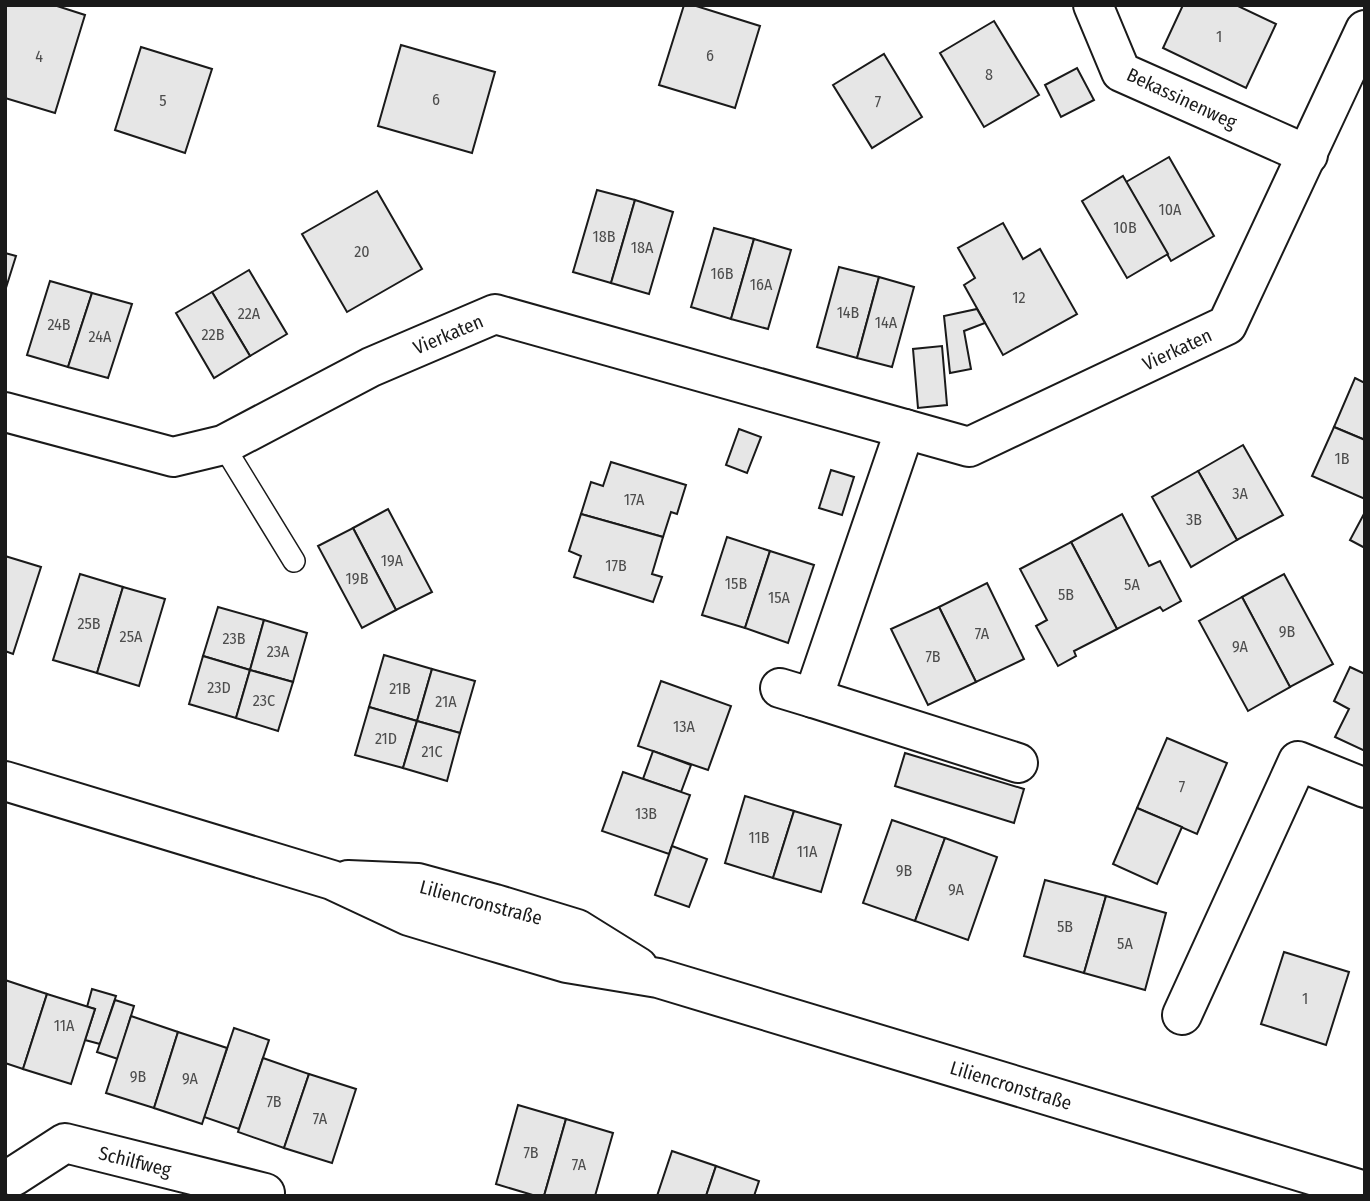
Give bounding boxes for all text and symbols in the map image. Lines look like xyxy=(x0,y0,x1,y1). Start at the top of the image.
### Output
house number: 1 xyxy=(1216,27,1222,46)
house number: 6 xyxy=(706,46,714,65)
house number: 4 xyxy=(35,47,43,66)
street label: Bekassinenweg xyxy=(1123,63,1240,134)
house number: 8 xyxy=(985,65,993,84)
house number: 6 xyxy=(432,90,440,109)
house number: 5 xyxy=(159,91,167,110)
house number: 7 xyxy=(875,92,882,111)
house number: 10A xyxy=(1159,200,1182,219)
house number: 10B xyxy=(1113,218,1137,237)
house number: 18B xyxy=(593,227,616,246)
house number: 18A xyxy=(631,238,654,257)
house number: 20 xyxy=(354,242,370,261)
house number: 16B xyxy=(711,264,734,283)
house number: 16A xyxy=(750,275,773,294)
house number: 12 xyxy=(1012,288,1026,307)
house number: 14B xyxy=(837,303,860,322)
house number: 22A xyxy=(238,304,261,323)
street label: Vierkaten xyxy=(410,309,487,359)
house number: 14A xyxy=(875,313,898,332)
house number: 24B xyxy=(47,315,71,334)
street label: Vierkaten xyxy=(1139,323,1215,375)
house number: 22B xyxy=(202,325,225,344)
house number: 24A xyxy=(89,327,112,346)
house number: 1B xyxy=(1335,449,1350,468)
house number: 3A xyxy=(1232,484,1248,503)
house number: 17A xyxy=(624,490,645,509)
house number: 3B xyxy=(1186,510,1202,529)
house number: 19A xyxy=(381,551,404,570)
house number: 17B xyxy=(605,556,627,575)
house number: 19B xyxy=(346,569,369,588)
house number: 15B xyxy=(725,574,747,593)
house number: 5A xyxy=(1124,575,1140,594)
house number: 5B xyxy=(1058,585,1074,604)
house number: 15A xyxy=(768,588,791,607)
house number: 25B xyxy=(77,614,101,633)
house number: 9B xyxy=(1279,622,1296,641)
house number: 7A xyxy=(975,624,990,643)
house number: 25A xyxy=(120,627,143,646)
house number: 23B xyxy=(223,629,246,648)
house number: 9A xyxy=(1232,637,1249,656)
house number: 23A xyxy=(267,642,290,661)
house number: 7B xyxy=(925,647,941,666)
house number: 23D xyxy=(207,678,231,697)
house number: 21B xyxy=(389,679,411,698)
house number: 23C xyxy=(253,691,275,710)
house number: 21A xyxy=(435,692,457,711)
house number: 13A xyxy=(673,717,696,736)
house number: 21D xyxy=(375,729,397,748)
house number: 21C xyxy=(421,742,443,761)
house number: 7 xyxy=(1179,777,1186,796)
house number: 13B xyxy=(635,804,657,823)
house number: 11B xyxy=(748,828,770,847)
house number: 11A xyxy=(797,842,818,861)
house number: 9B xyxy=(896,861,913,880)
street label: Liliencronstraße xyxy=(417,875,545,930)
house number: 9A xyxy=(948,880,965,899)
house number: 5B xyxy=(1057,917,1073,936)
house number: 5A xyxy=(1117,934,1133,953)
house number: 1 xyxy=(1302,989,1308,1008)
house number: 11A xyxy=(54,1016,75,1035)
street label: Liliencronstraße xyxy=(947,1056,1074,1115)
house number: 9B xyxy=(130,1067,147,1086)
house number: 9A xyxy=(182,1069,199,1088)
house number: 7B xyxy=(266,1092,282,1111)
house number: 7A xyxy=(313,1109,328,1128)
street label: Schilfweg xyxy=(96,1141,174,1182)
house number: 7B xyxy=(523,1143,539,1162)
house number: 7A xyxy=(572,1155,587,1174)

